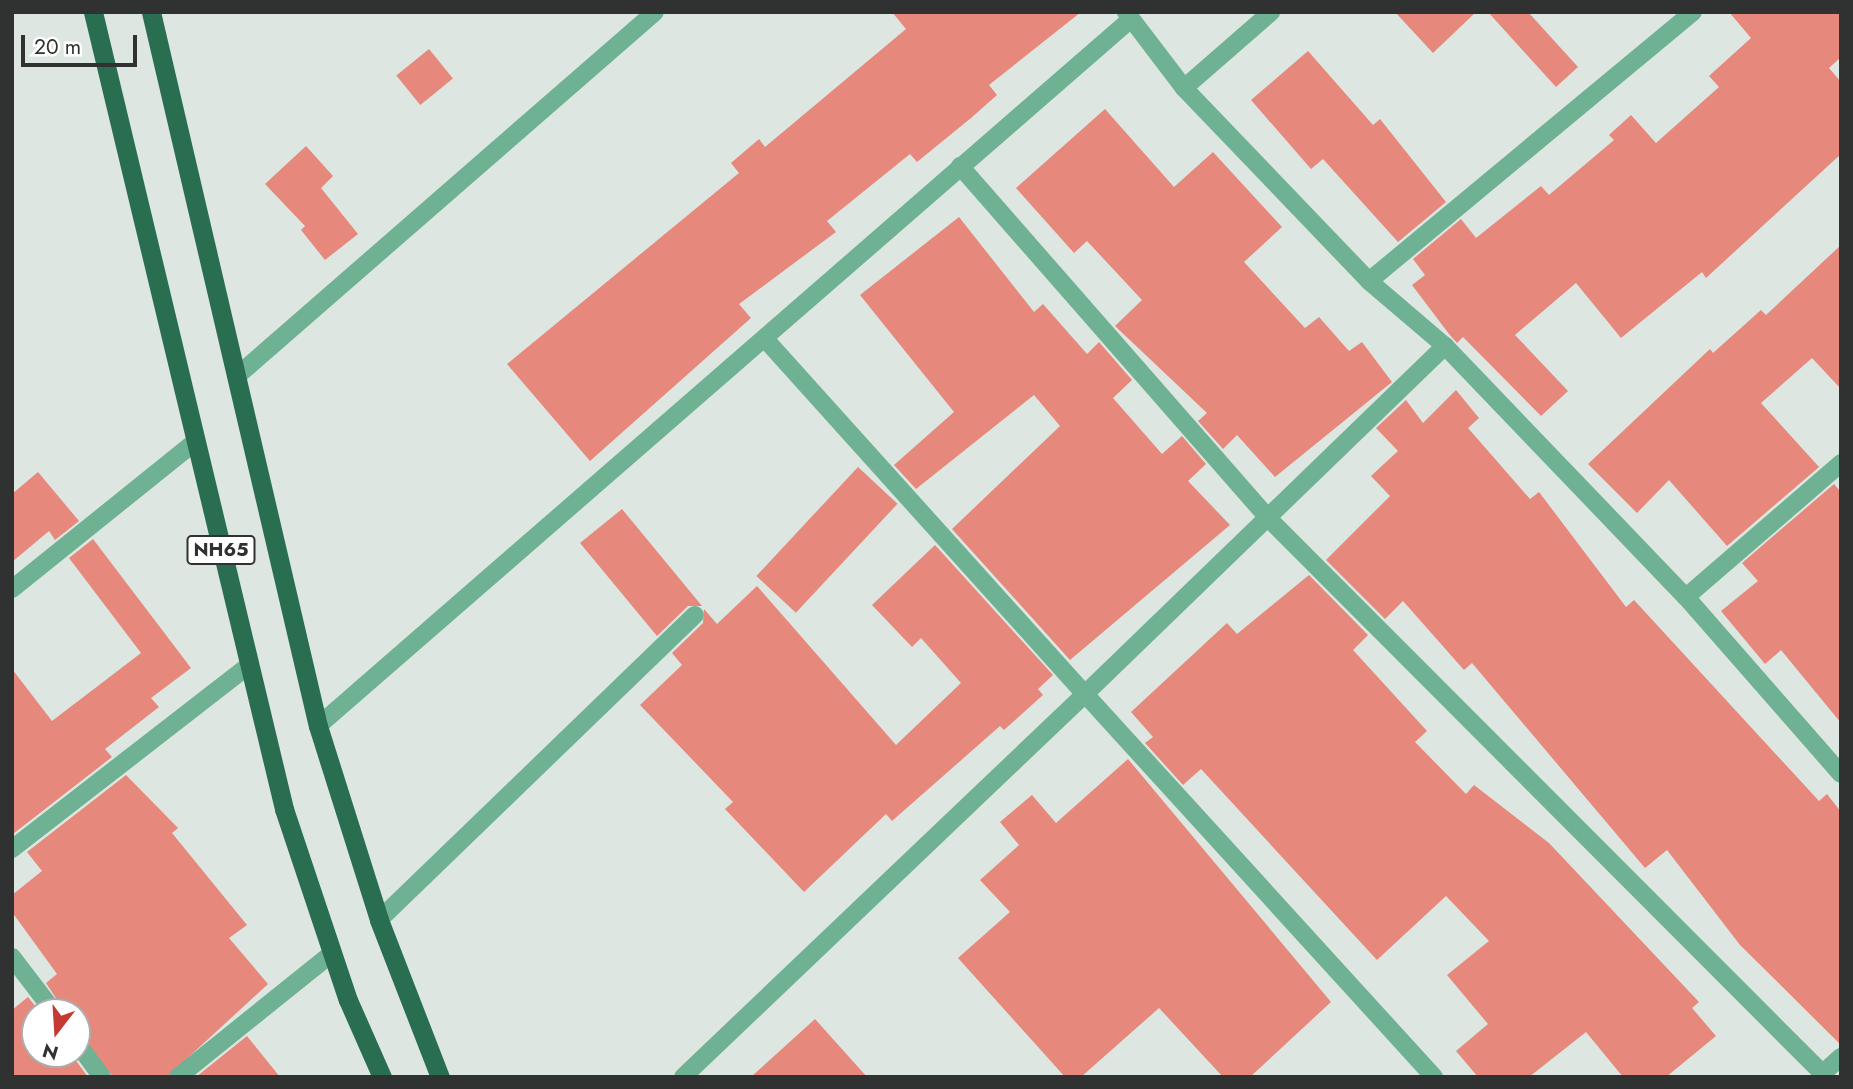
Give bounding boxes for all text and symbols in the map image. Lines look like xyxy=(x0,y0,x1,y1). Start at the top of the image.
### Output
scale bar xyxy=(24,21,140,65)
text: 20 m xyxy=(34,32,81,62)
road number: NH65 xyxy=(186,534,256,566)
north arrow xyxy=(21,998,91,1068)
text: N xyxy=(39,1037,61,1067)

